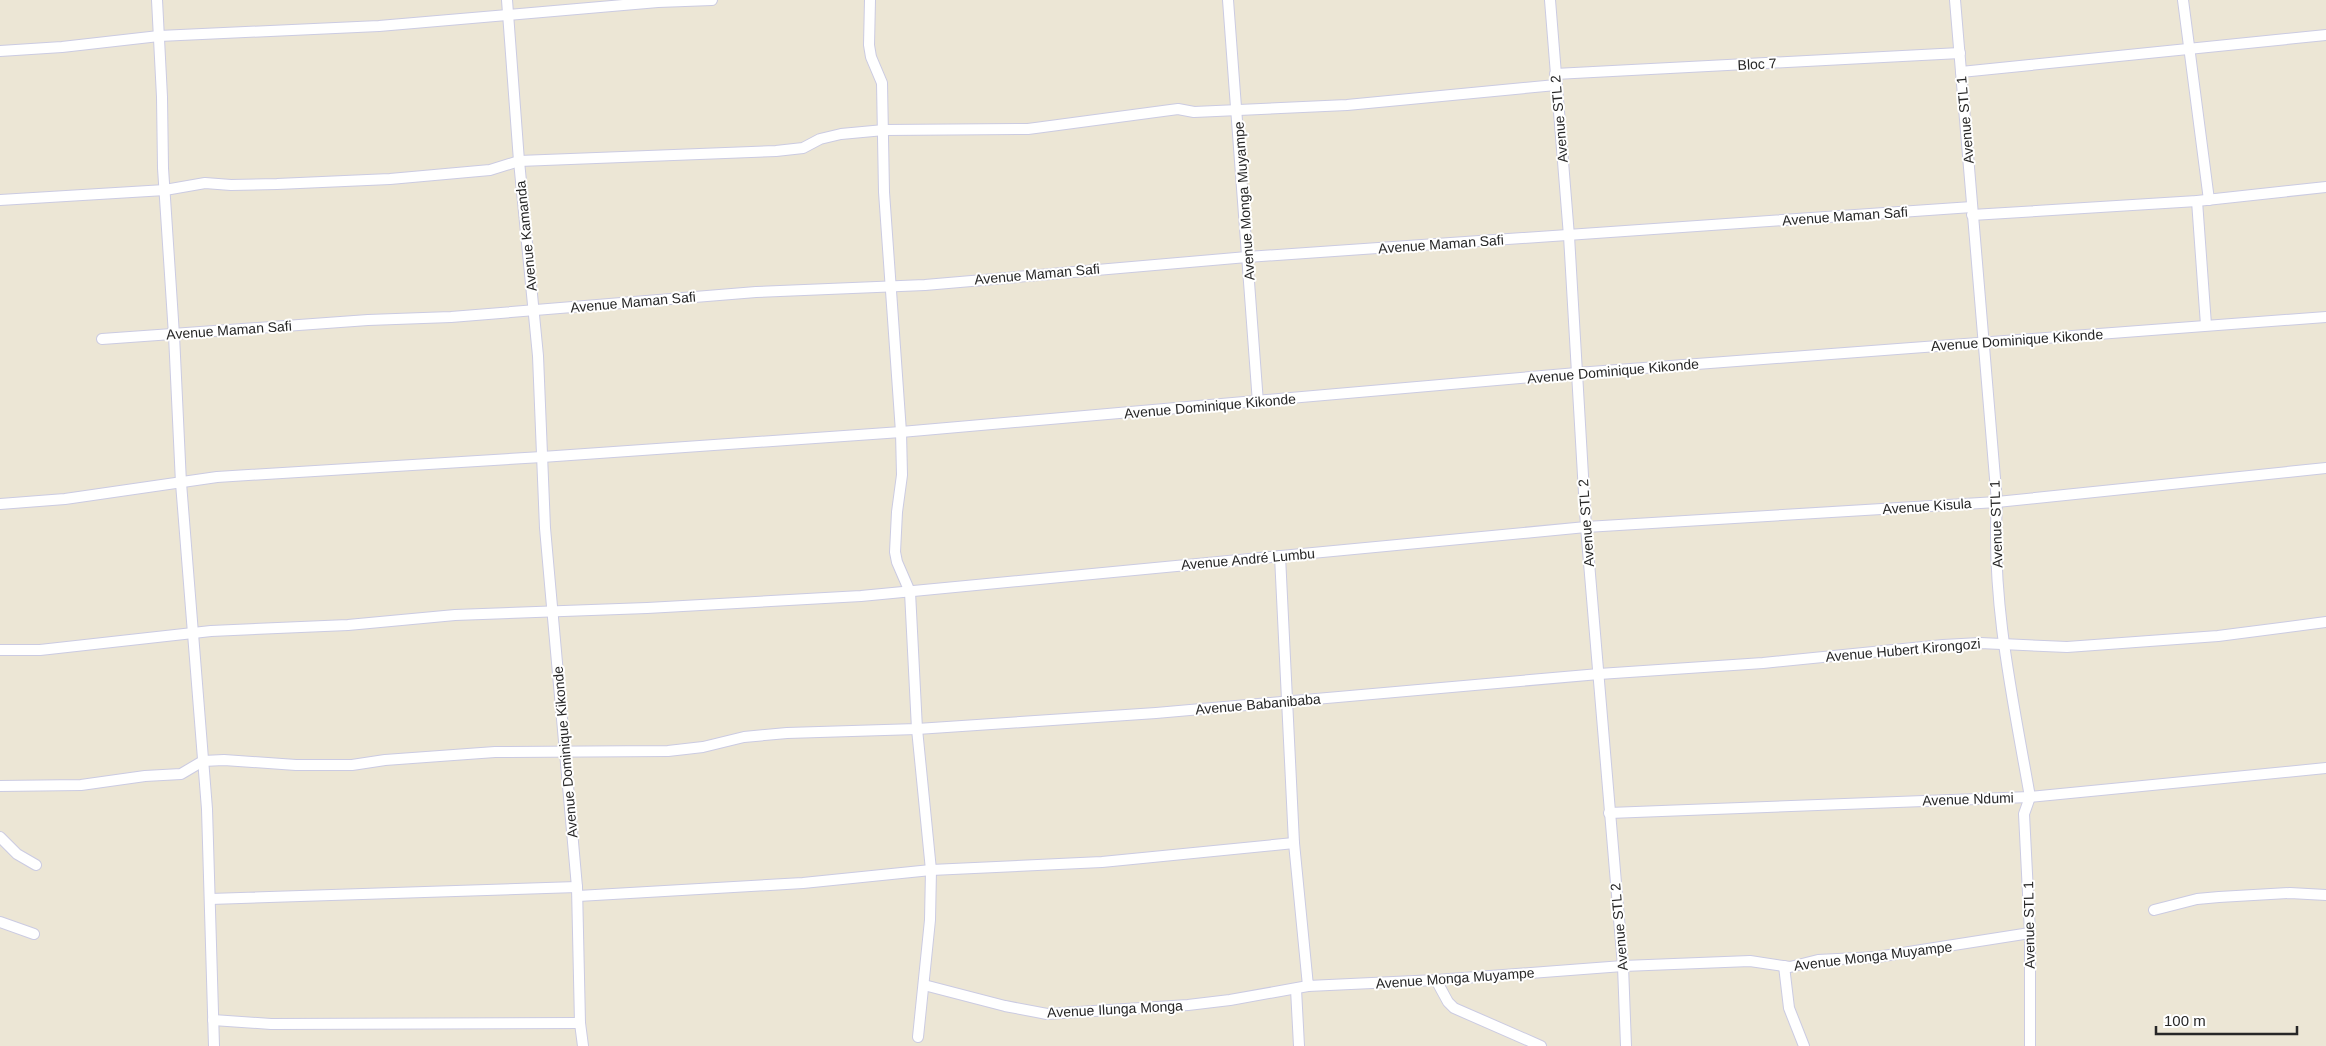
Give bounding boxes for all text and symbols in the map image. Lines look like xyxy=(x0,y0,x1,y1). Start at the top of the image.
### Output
street label: Bloc 7 xyxy=(1737,55,1777,73)
street label: Avenue STL 2 xyxy=(1547,74,1571,164)
street label: Avenue STL 1 xyxy=(1953,75,1977,165)
street label: Avenue Monga Muyampe xyxy=(1230,121,1258,281)
street label: Avenue Kamanda xyxy=(512,180,540,292)
street label: Avenue Maman Safi xyxy=(1782,204,1908,228)
street label: Avenue Maman Safi xyxy=(1378,232,1504,256)
street label: Avenue Maman Safi xyxy=(974,261,1100,287)
street label: Avenue Maman Safi xyxy=(570,289,696,315)
street label: Avenue Maman Safi xyxy=(166,318,292,342)
street label: Avenue Dominique Kikonde xyxy=(1930,326,2104,354)
street label: Avenue Dominique Kikonde xyxy=(1526,355,1700,386)
street label: Avenue Dominique Kikonde xyxy=(1123,390,1297,421)
street label: Avenue STL 2 xyxy=(1575,478,1597,567)
street label: Avenue STL 1 xyxy=(1986,480,2006,568)
street label: Avenue Kisula xyxy=(1882,495,1972,517)
street label: Avenue André Lumbu xyxy=(1180,545,1316,573)
street label: Avenue Hubert Kirongozi xyxy=(1825,635,1981,665)
street label: Avenue Dominique Kikonde xyxy=(549,665,580,839)
street label: Avenue Babanibaba xyxy=(1195,691,1322,717)
street label: Avenue Ndumi xyxy=(1922,789,2014,809)
street label: Avenue STL 1 xyxy=(2020,881,2038,969)
street label: Avenue STL 2 xyxy=(1607,882,1631,972)
street label: Avenue Monga Muyampe xyxy=(1793,938,1953,974)
street label: Avenue Monga Muyampe xyxy=(1375,964,1535,992)
street label: Avenue Ilunga Monga xyxy=(1047,997,1184,1021)
scale bar xyxy=(2156,1004,2297,1036)
text: 100 m xyxy=(2164,1012,2206,1029)

